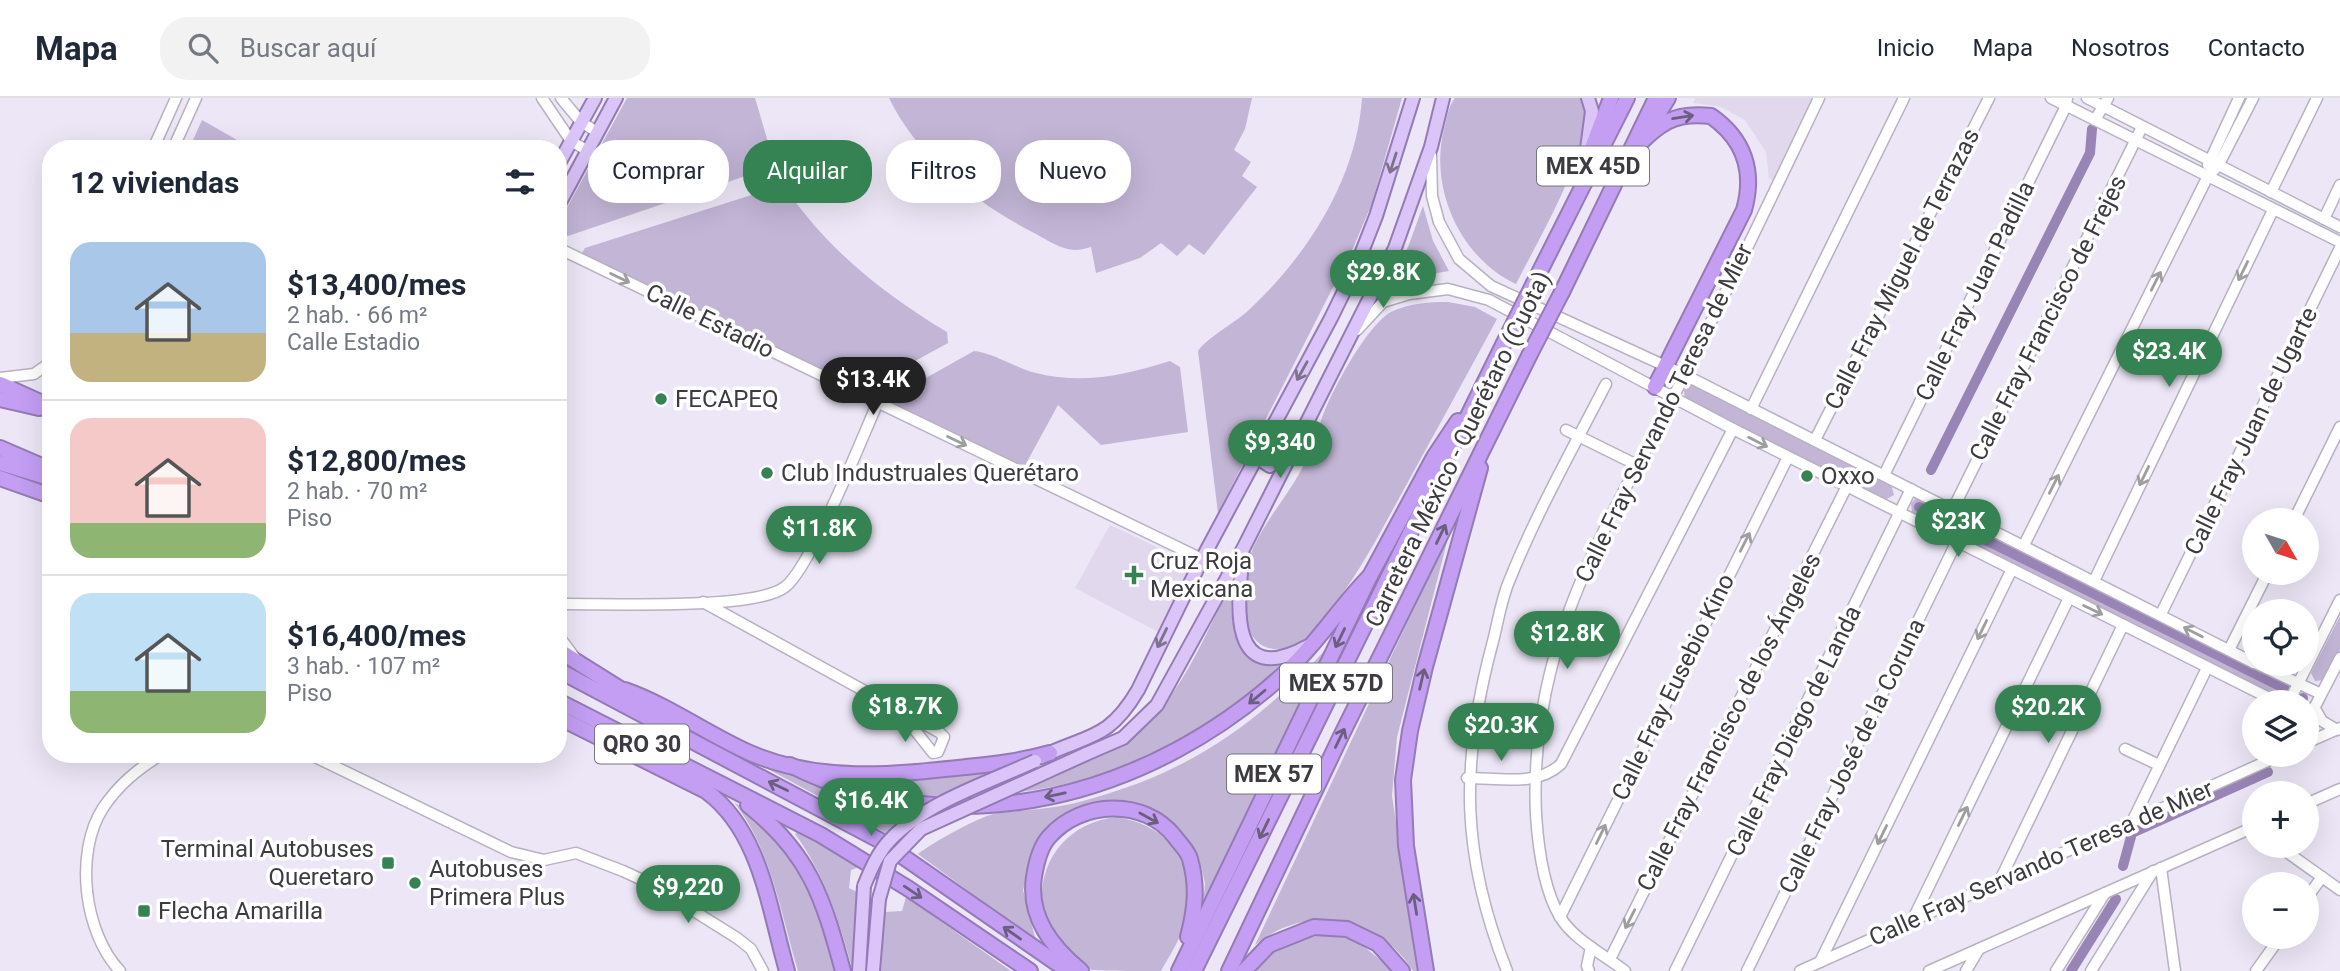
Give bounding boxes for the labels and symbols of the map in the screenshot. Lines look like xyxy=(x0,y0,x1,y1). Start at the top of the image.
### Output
one-way arrow xyxy=(1671,110,1694,123)
street label: Calle Fray Miguel de Terrazas xyxy=(1819,124,1985,414)
road number: MEX 45D xyxy=(1537,146,1649,186)
one-way arrow xyxy=(1385,152,1398,174)
street label: Calle Fray Francisco de Frejes xyxy=(1964,171,2132,465)
street label: Calle Fray Juan Padilla xyxy=(1910,177,2040,405)
street label: Calle Fray Servando Teresa de Mier xyxy=(1570,239,1758,587)
pin: $29.8K xyxy=(1326,250,1440,310)
one-way arrow xyxy=(2236,260,2250,281)
street label: Carretera México - Querétaro (Cuota) xyxy=(1359,266,1557,632)
one-way arrow xyxy=(609,271,630,285)
one-way arrow xyxy=(2149,271,2163,292)
street label: Calle Estadio xyxy=(641,278,779,364)
street label: Calle Fray Juan de Ugarte xyxy=(2179,303,2323,559)
pin: $23.4K xyxy=(2112,330,2226,389)
pin: $13.4K xyxy=(816,358,930,417)
one-way arrow xyxy=(1295,361,1309,381)
place label: FECAPEQ xyxy=(675,385,778,413)
marker: FECAPEQ xyxy=(653,391,669,407)
pin: $9,340 xyxy=(1223,420,1337,480)
one-way arrow xyxy=(946,434,967,448)
one-way arrow xyxy=(1747,435,1768,449)
place label: Club Industruales Querétaro xyxy=(781,459,1079,487)
place label: Oxxo xyxy=(1821,462,1875,490)
marker: Club Industruales Querétaro xyxy=(759,465,775,481)
one-way arrow xyxy=(2137,465,2151,486)
marker: Oxxo xyxy=(1799,468,1815,484)
one-way arrow xyxy=(2048,474,2062,495)
pin: $23K xyxy=(1917,500,1999,559)
pin: $11.8K xyxy=(762,506,876,566)
north arrow xyxy=(2242,508,2319,584)
one-way arrow xyxy=(1435,524,1448,545)
one-way arrow xyxy=(1739,532,1753,553)
place label: Cruz Roja Mexicana xyxy=(1150,547,1253,603)
street label: Calle Fray Francisco de los Ángeles xyxy=(1631,548,1827,896)
marker: Cruz Roja Mexicana xyxy=(1124,565,1144,585)
street label: Calle Fray Eusebio Kino xyxy=(1606,569,1740,805)
street label: Calle Fray Diego de Landa xyxy=(1721,601,1867,861)
one-way arrow xyxy=(2082,604,2103,617)
pin: $12.8K xyxy=(1510,612,1624,671)
street label: Calle Fray José de la Coruna xyxy=(1773,614,1931,898)
one-way arrow xyxy=(1975,619,1988,640)
one-way arrow xyxy=(2183,625,2204,638)
one-way arrow xyxy=(1155,627,1169,648)
one-way arrow xyxy=(1333,627,1346,648)
road number: MEX 57D xyxy=(1280,664,1392,702)
one-way arrow xyxy=(1416,668,1429,691)
pin: $18.7K xyxy=(848,684,962,744)
pin: $20.2K xyxy=(1991,686,2105,745)
one-way arrow xyxy=(1249,689,1267,705)
pin: $20.3K xyxy=(1444,704,1558,763)
road number: QRO 30 xyxy=(595,724,689,764)
one-way arrow xyxy=(1333,728,1347,749)
road number: MEX 57 xyxy=(1227,754,1321,794)
street label: Calle Fray Servando Teresa de Mier xyxy=(1865,774,2217,952)
pin: $16.4K xyxy=(814,778,928,838)
one-way arrow xyxy=(768,779,789,793)
one-way arrow xyxy=(1044,789,1067,803)
one-way arrow xyxy=(1956,806,1970,827)
one-way arrow xyxy=(1138,811,1158,825)
one-way arrow xyxy=(1256,818,1270,839)
one-way arrow xyxy=(1594,824,1608,845)
one-way arrow xyxy=(1875,824,1889,845)
place label: Terminal Autobuses Queretaro xyxy=(161,835,374,891)
marker: Terminal Autobuses Queretaro xyxy=(380,855,396,871)
place label: Autobuses Primera Plus xyxy=(429,855,565,911)
pin: $9,220 xyxy=(631,866,745,925)
marker: Autobuses Primera Plus xyxy=(407,875,423,891)
one-way arrow xyxy=(903,885,922,899)
one-way arrow xyxy=(1408,893,1421,915)
place label: Flecha Amarilla xyxy=(158,897,323,925)
marker: Flecha Amarilla xyxy=(136,903,152,919)
one-way arrow xyxy=(1623,908,1637,929)
one-way arrow xyxy=(1003,926,1022,940)

